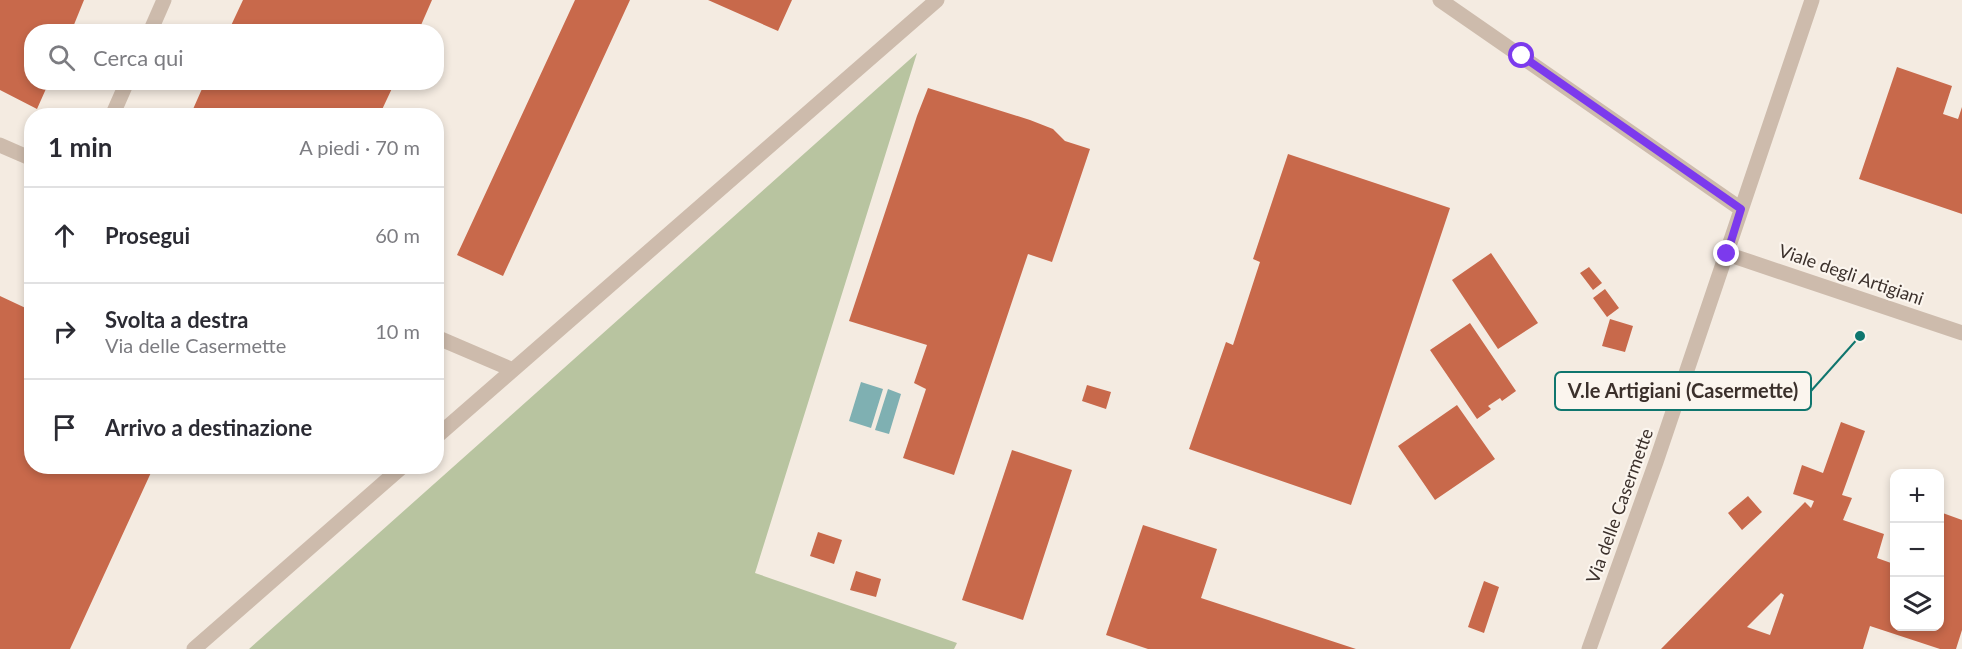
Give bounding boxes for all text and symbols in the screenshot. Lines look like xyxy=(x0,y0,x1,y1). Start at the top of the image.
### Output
search box xyxy=(24,24,444,90)
icon: search xyxy=(45,41,78,74)
route start xyxy=(1508,42,1534,68)
text: Cerca qui xyxy=(93,44,184,71)
text: 1 min xyxy=(48,131,112,163)
text: A piedi · 70 m xyxy=(299,135,420,159)
icon: ahead xyxy=(48,219,81,252)
text: Prosegui xyxy=(105,222,190,249)
text: 60 m xyxy=(375,223,420,247)
street label: Viale degli Artigiani xyxy=(1776,239,1927,309)
route end xyxy=(1713,240,1739,266)
text: Svolta a destra xyxy=(105,306,248,333)
icon: right xyxy=(48,315,81,348)
text: 10 m xyxy=(375,319,420,343)
text: Via delle Casermette xyxy=(105,333,286,357)
callout: V.le Artigiani (Casermette) xyxy=(1555,372,1811,410)
text: V.le Artigiani (Casermette) xyxy=(1567,378,1798,402)
icon: arrive xyxy=(48,411,81,444)
text: Arrivo a destinazione xyxy=(105,414,312,441)
street label: Via delle Casermette xyxy=(1581,425,1657,586)
map controls xyxy=(1890,469,1944,631)
button: + xyxy=(1890,469,1944,523)
button: − xyxy=(1890,523,1944,577)
button: layers xyxy=(1890,577,1944,631)

